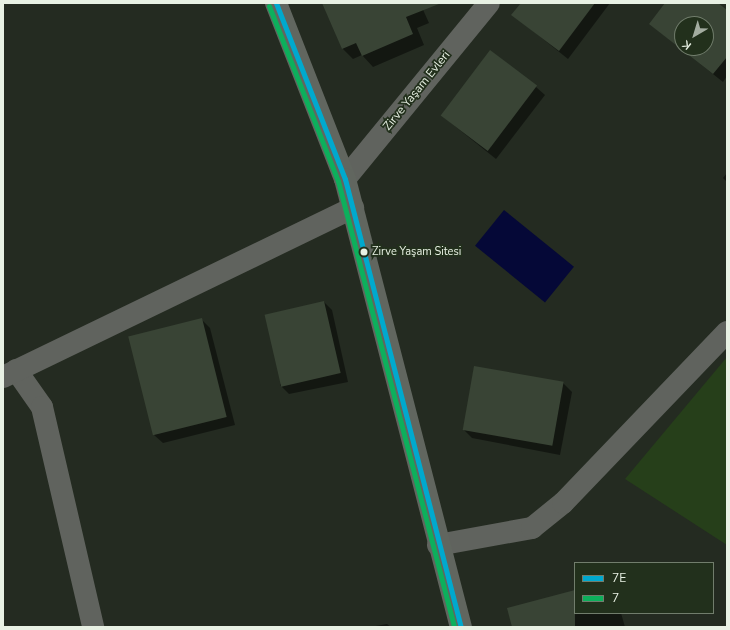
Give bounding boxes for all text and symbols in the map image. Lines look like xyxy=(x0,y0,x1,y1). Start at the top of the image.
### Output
north arrow xyxy=(674,16,714,56)
text: K xyxy=(679,37,694,53)
street label: Zirve Yaşam Evleri xyxy=(381,48,453,134)
place label: Zirve Yaşam Sitesi xyxy=(372,245,461,259)
marker: Zirve Yaşam Sitesi xyxy=(359,247,369,257)
legend xyxy=(574,562,714,614)
text: 7E xyxy=(612,570,626,586)
text: 7 xyxy=(612,590,619,606)

